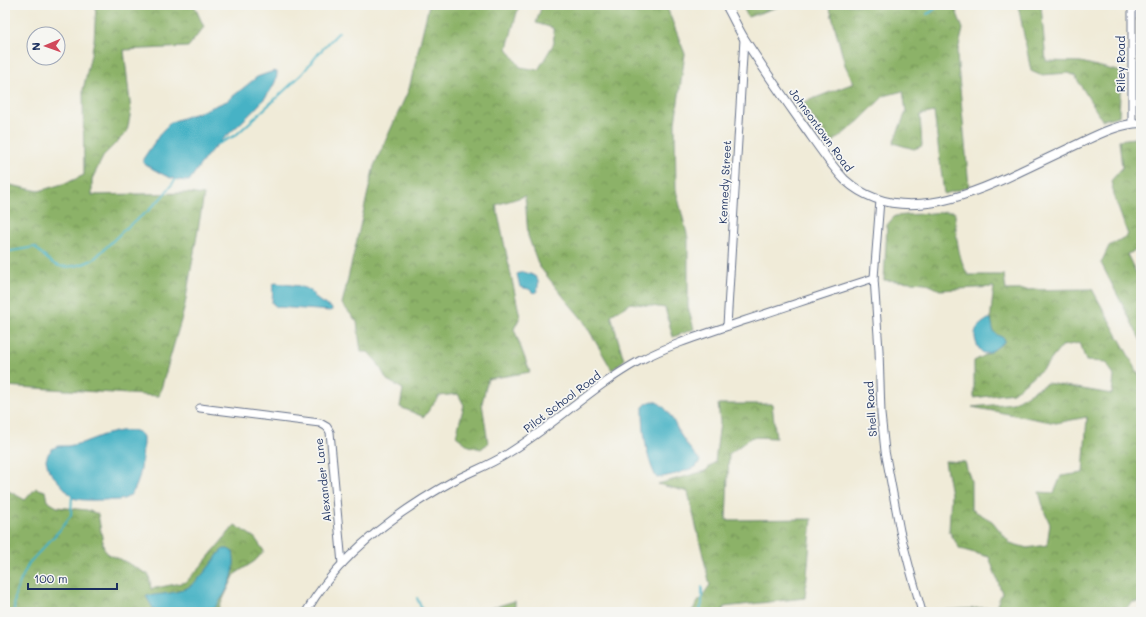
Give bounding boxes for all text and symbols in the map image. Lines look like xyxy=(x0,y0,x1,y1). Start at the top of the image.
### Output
north arrow xyxy=(26,26,66,66)
street label: Riley Road xyxy=(1113,36,1128,92)
text: N xyxy=(28,42,43,51)
street label: Johnsontown Road xyxy=(786,85,857,174)
street label: Kennedy Street xyxy=(715,140,734,224)
street label: Pilot School Road xyxy=(520,368,603,436)
street label: Shell Road xyxy=(861,381,880,437)
street label: Alexander Lane xyxy=(311,437,334,523)
scale bar xyxy=(28,565,117,591)
text: 100 m xyxy=(34,570,68,586)

